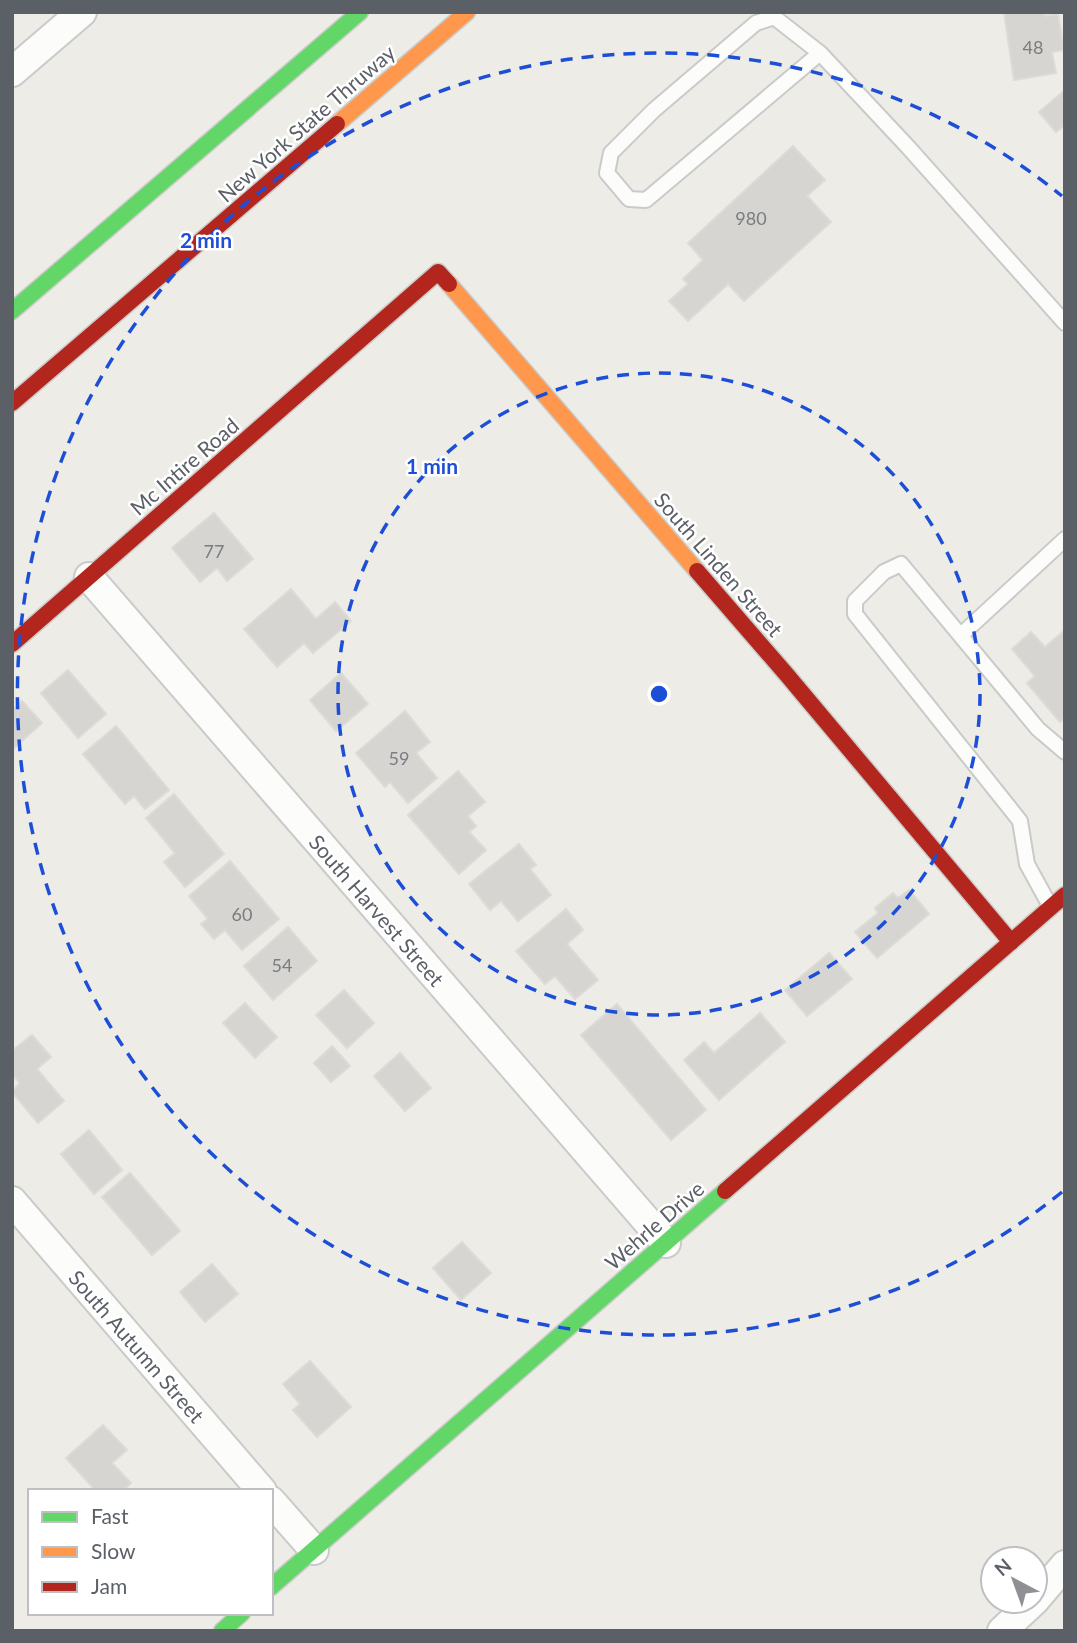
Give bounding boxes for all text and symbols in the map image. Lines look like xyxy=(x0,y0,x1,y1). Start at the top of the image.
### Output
house number: 48 xyxy=(1023,36,1043,58)
street label: New York State Thruway xyxy=(212,39,400,207)
house number: 980 xyxy=(735,207,767,229)
text: 2 min xyxy=(180,227,232,252)
street label: Mc Intire Road xyxy=(125,412,243,520)
text: 1 min xyxy=(406,453,458,478)
street label: South Linden Street xyxy=(650,487,789,641)
house number: 77 xyxy=(204,540,224,562)
centre of rings xyxy=(647,682,671,706)
house number: 59 xyxy=(389,747,409,769)
street label: South Harvest Street xyxy=(304,829,450,991)
house number: 60 xyxy=(232,903,252,925)
house number: 54 xyxy=(272,954,292,976)
street label: Wehrle Drive xyxy=(600,1175,708,1275)
street label: South Autumn Street xyxy=(64,1265,210,1428)
legend xyxy=(28,1489,273,1615)
text: Fast xyxy=(91,1503,129,1528)
text: Slow xyxy=(91,1538,136,1563)
north arrow xyxy=(979,1545,1049,1615)
text: N xyxy=(989,1553,1016,1580)
text: Jam xyxy=(91,1573,127,1598)

